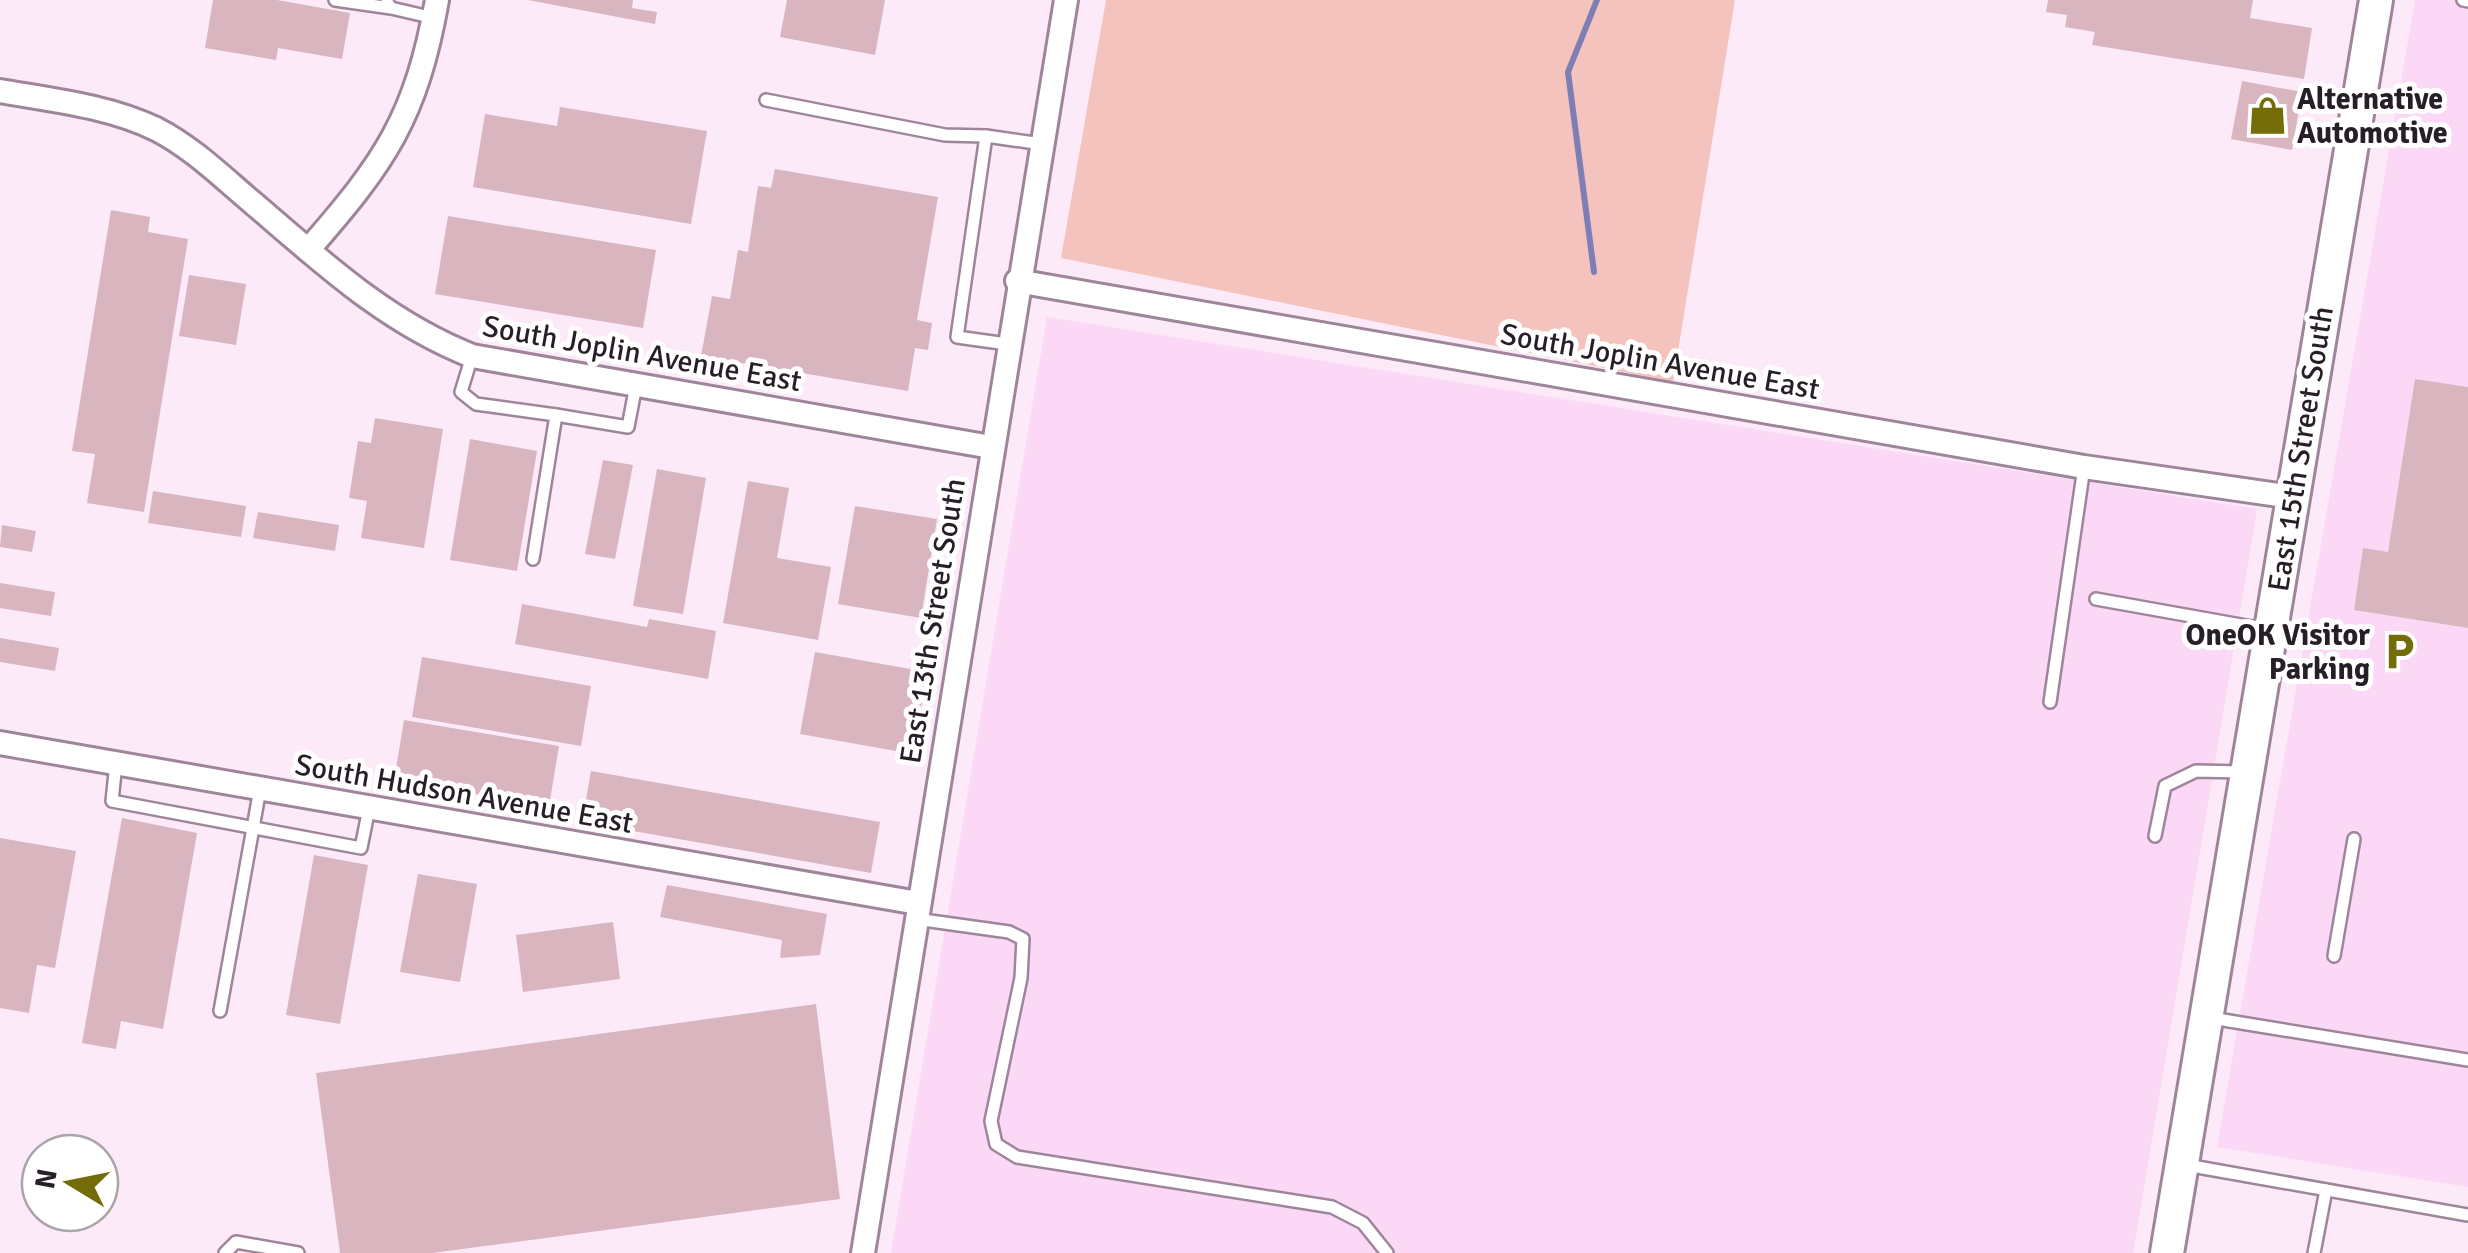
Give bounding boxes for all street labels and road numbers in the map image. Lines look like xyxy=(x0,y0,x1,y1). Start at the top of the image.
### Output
street label: East 15th Street South xyxy=(2260,304,2342,594)
street label: South Joplin Avenue East xyxy=(480,308,804,400)
street label: South Joplin Avenue East xyxy=(1498,316,1822,408)
street label: East 13th Street South xyxy=(892,476,974,766)
street label: South Hudson Avenue East xyxy=(292,746,636,842)

